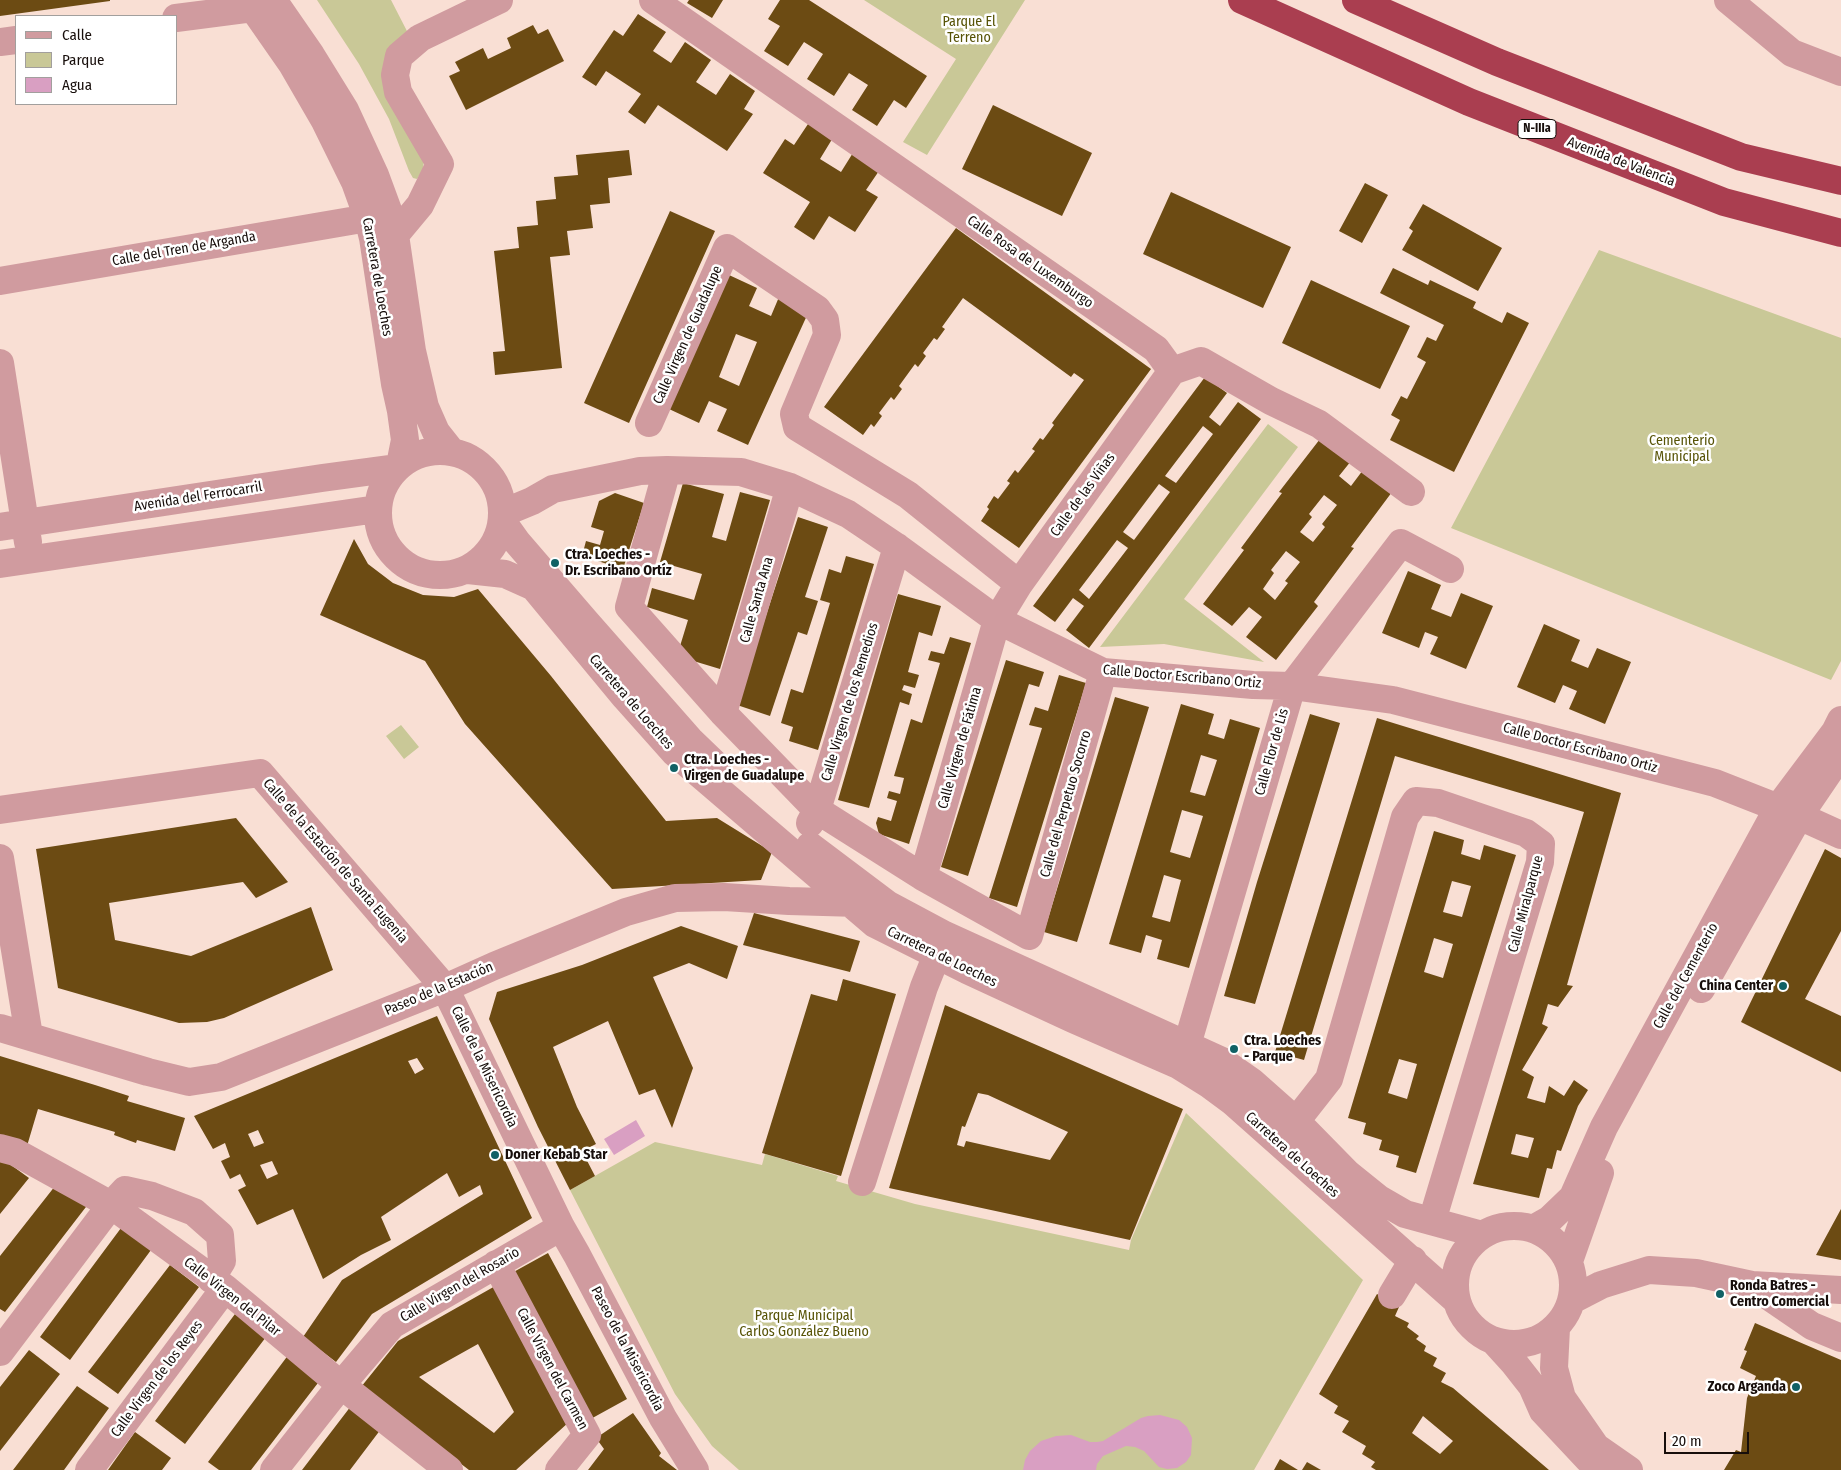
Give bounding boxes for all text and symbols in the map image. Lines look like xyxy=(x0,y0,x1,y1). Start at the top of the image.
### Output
park label: Parque El Terreno xyxy=(942,14,996,46)
legend xyxy=(15,15,178,105)
text: Calle xyxy=(62,26,92,44)
text: Parque xyxy=(62,51,105,69)
text: Agua xyxy=(62,76,92,94)
road number: N-IIIa xyxy=(1518,120,1556,138)
street label: Avenida de Valencia xyxy=(1565,134,1677,190)
street label: Calle Rosa de Luxemburgo xyxy=(964,212,1096,312)
street label: Carretera de Loeches xyxy=(358,216,396,338)
street label: Calle del Tren de Arganda xyxy=(111,228,257,270)
street label: Calle Virgen de Guadalupe xyxy=(650,263,726,407)
park label: Cementerio Municipal xyxy=(1649,433,1715,466)
street label: Calle de las Viñas xyxy=(1047,450,1119,540)
street label: Avenida del Ferrocarril xyxy=(133,479,263,515)
place label: Ctra. Loeches - Dr. Escribano Ortíz xyxy=(565,547,672,580)
street label: Calle Santa Ana xyxy=(737,555,777,645)
marker: Ctra. Loeches - Dr. Escribano Ortíz xyxy=(549,557,561,569)
street label: Calle Virgen de los Remedios xyxy=(818,621,882,783)
street label: Carretera de Loeches xyxy=(585,651,677,753)
street label: Calle Doctor Escribano Ortiz xyxy=(1102,662,1262,692)
street label: Calle Virgen de Fátima xyxy=(935,685,985,811)
street label: Calle Flor de Lis xyxy=(1252,707,1292,797)
street label: Calle Doctor Escribano Ortiz xyxy=(1501,719,1659,777)
street label: Calle del Perpetuo Socorro xyxy=(1037,728,1095,880)
place label: Ctra. Loeches - Virgen de Guadalupe xyxy=(684,752,804,784)
marker: Ctra. Loeches - Virgen de Guadalupe xyxy=(668,762,680,774)
street label: Calle de la Estación de Santa Eugenia xyxy=(259,775,411,947)
street label: Calle Miralparque xyxy=(1505,854,1547,954)
street label: Calle del Cementerio xyxy=(1650,920,1722,1032)
street label: Carretera de Loeches xyxy=(884,923,1000,991)
street label: Paseo de la Estación xyxy=(382,959,496,1019)
place label: China Center xyxy=(1699,978,1773,994)
marker: China Center xyxy=(1777,980,1789,992)
street label: Calle de la Misericordia xyxy=(447,1004,521,1130)
place label: Ctra. Loeches - Parque xyxy=(1244,1033,1321,1066)
marker: Ctra. Loeches - Parque xyxy=(1228,1043,1240,1055)
street label: Carretera de Loeches xyxy=(1242,1109,1342,1201)
place label: Doner Kebab Star xyxy=(505,1147,607,1163)
marker: Doner Kebab Star xyxy=(489,1149,501,1161)
street label: Calle Virgen del Rosario xyxy=(397,1244,523,1326)
street label: Calle Virgen del Pilar xyxy=(180,1254,284,1340)
place label: Ronda Batres - Centro Comercial xyxy=(1730,1278,1829,1310)
street label: Paseo de la Misericordia xyxy=(587,1284,667,1414)
marker: Ronda Batres - Centro Comercial xyxy=(1714,1288,1726,1300)
street label: Calle Virgen del Carmen xyxy=(513,1305,591,1433)
park label: Parque Municipal Carlos González Bueno xyxy=(739,1308,869,1340)
street label: Calle Virgen de los Reyes xyxy=(108,1317,206,1441)
place label: Zoco Arganda xyxy=(1708,1379,1786,1395)
marker: Zoco Arganda xyxy=(1790,1381,1802,1393)
scale bar xyxy=(1666,1422,1751,1454)
text: 20 m xyxy=(1672,1432,1702,1450)

